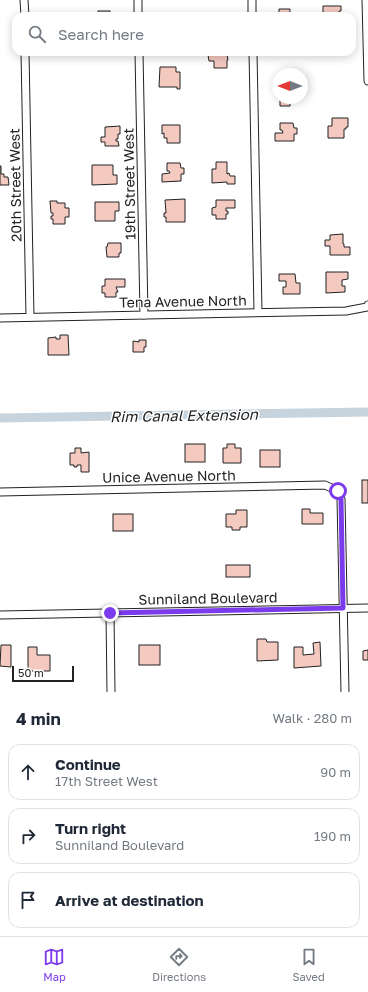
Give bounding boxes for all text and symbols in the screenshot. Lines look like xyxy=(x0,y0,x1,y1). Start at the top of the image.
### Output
search box xyxy=(12,12,356,56)
icon: search xyxy=(26,23,48,45)
text: Search here xyxy=(58,25,144,43)
north arrow xyxy=(272,68,308,104)
street label: 20th Street West xyxy=(6,128,24,242)
street label: 19th Street West xyxy=(120,128,138,240)
street label: Tena Avenue North xyxy=(119,291,247,311)
water label: Rim Canal Extension xyxy=(110,405,259,425)
street label: Unice Avenue North xyxy=(102,466,236,486)
route start xyxy=(329,482,347,500)
street label: Sunniland Boulevard xyxy=(138,588,278,608)
route end xyxy=(101,604,119,622)
scale bar xyxy=(12,664,74,683)
text: 50 m xyxy=(18,666,44,679)
text: 4 min xyxy=(16,708,61,729)
text: Walk · 280 m xyxy=(273,710,352,726)
text: Continue xyxy=(55,755,121,773)
icon: ahead xyxy=(17,761,39,783)
text: 90 m xyxy=(320,764,351,780)
text: 17th Street West xyxy=(55,773,158,789)
text: Turn right xyxy=(55,819,126,837)
icon: right xyxy=(17,825,39,847)
text: 190 m xyxy=(314,828,351,844)
text: Sunniland Boulevard xyxy=(55,837,184,853)
icon: arrive xyxy=(17,889,39,911)
text: Arrive at destination xyxy=(55,891,204,909)
tab: Map xyxy=(43,946,66,983)
tab: Directions xyxy=(152,946,206,983)
tab: Saved xyxy=(293,946,325,983)

